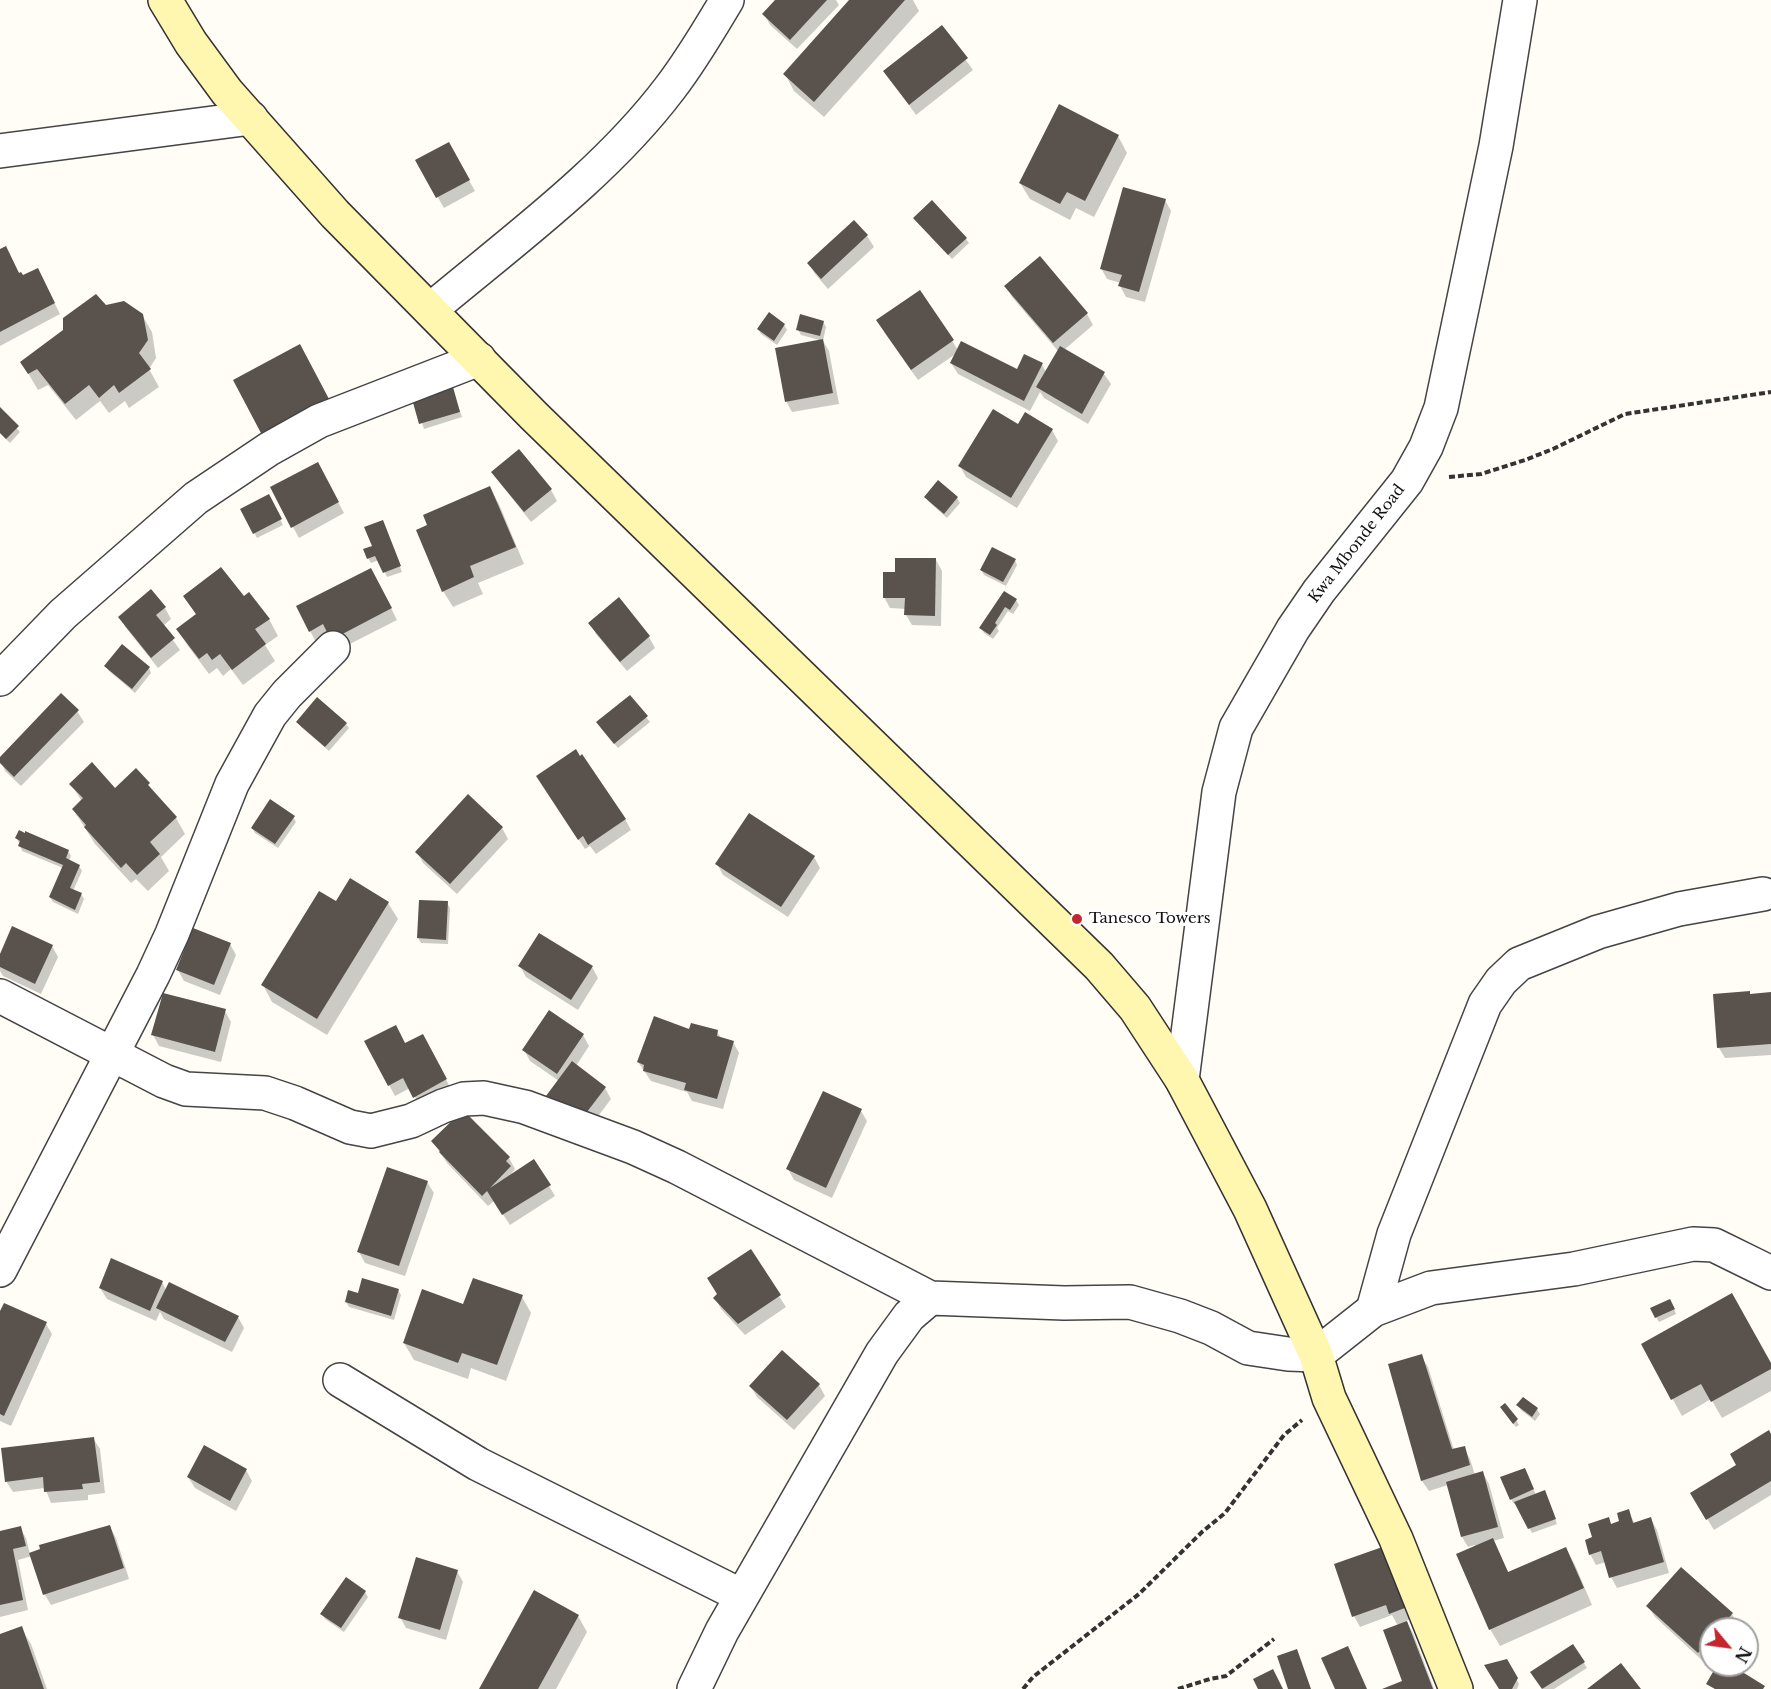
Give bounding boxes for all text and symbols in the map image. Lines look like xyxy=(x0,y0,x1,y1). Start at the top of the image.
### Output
street label: Kwa Mbonde Road xyxy=(1305,481,1409,607)
place label: Tanesco Towers xyxy=(1089,910,1211,928)
marker: Tanesco Towers xyxy=(1070,912,1084,926)
north arrow xyxy=(1699,1617,1759,1677)
text: N xyxy=(1731,1643,1755,1666)

